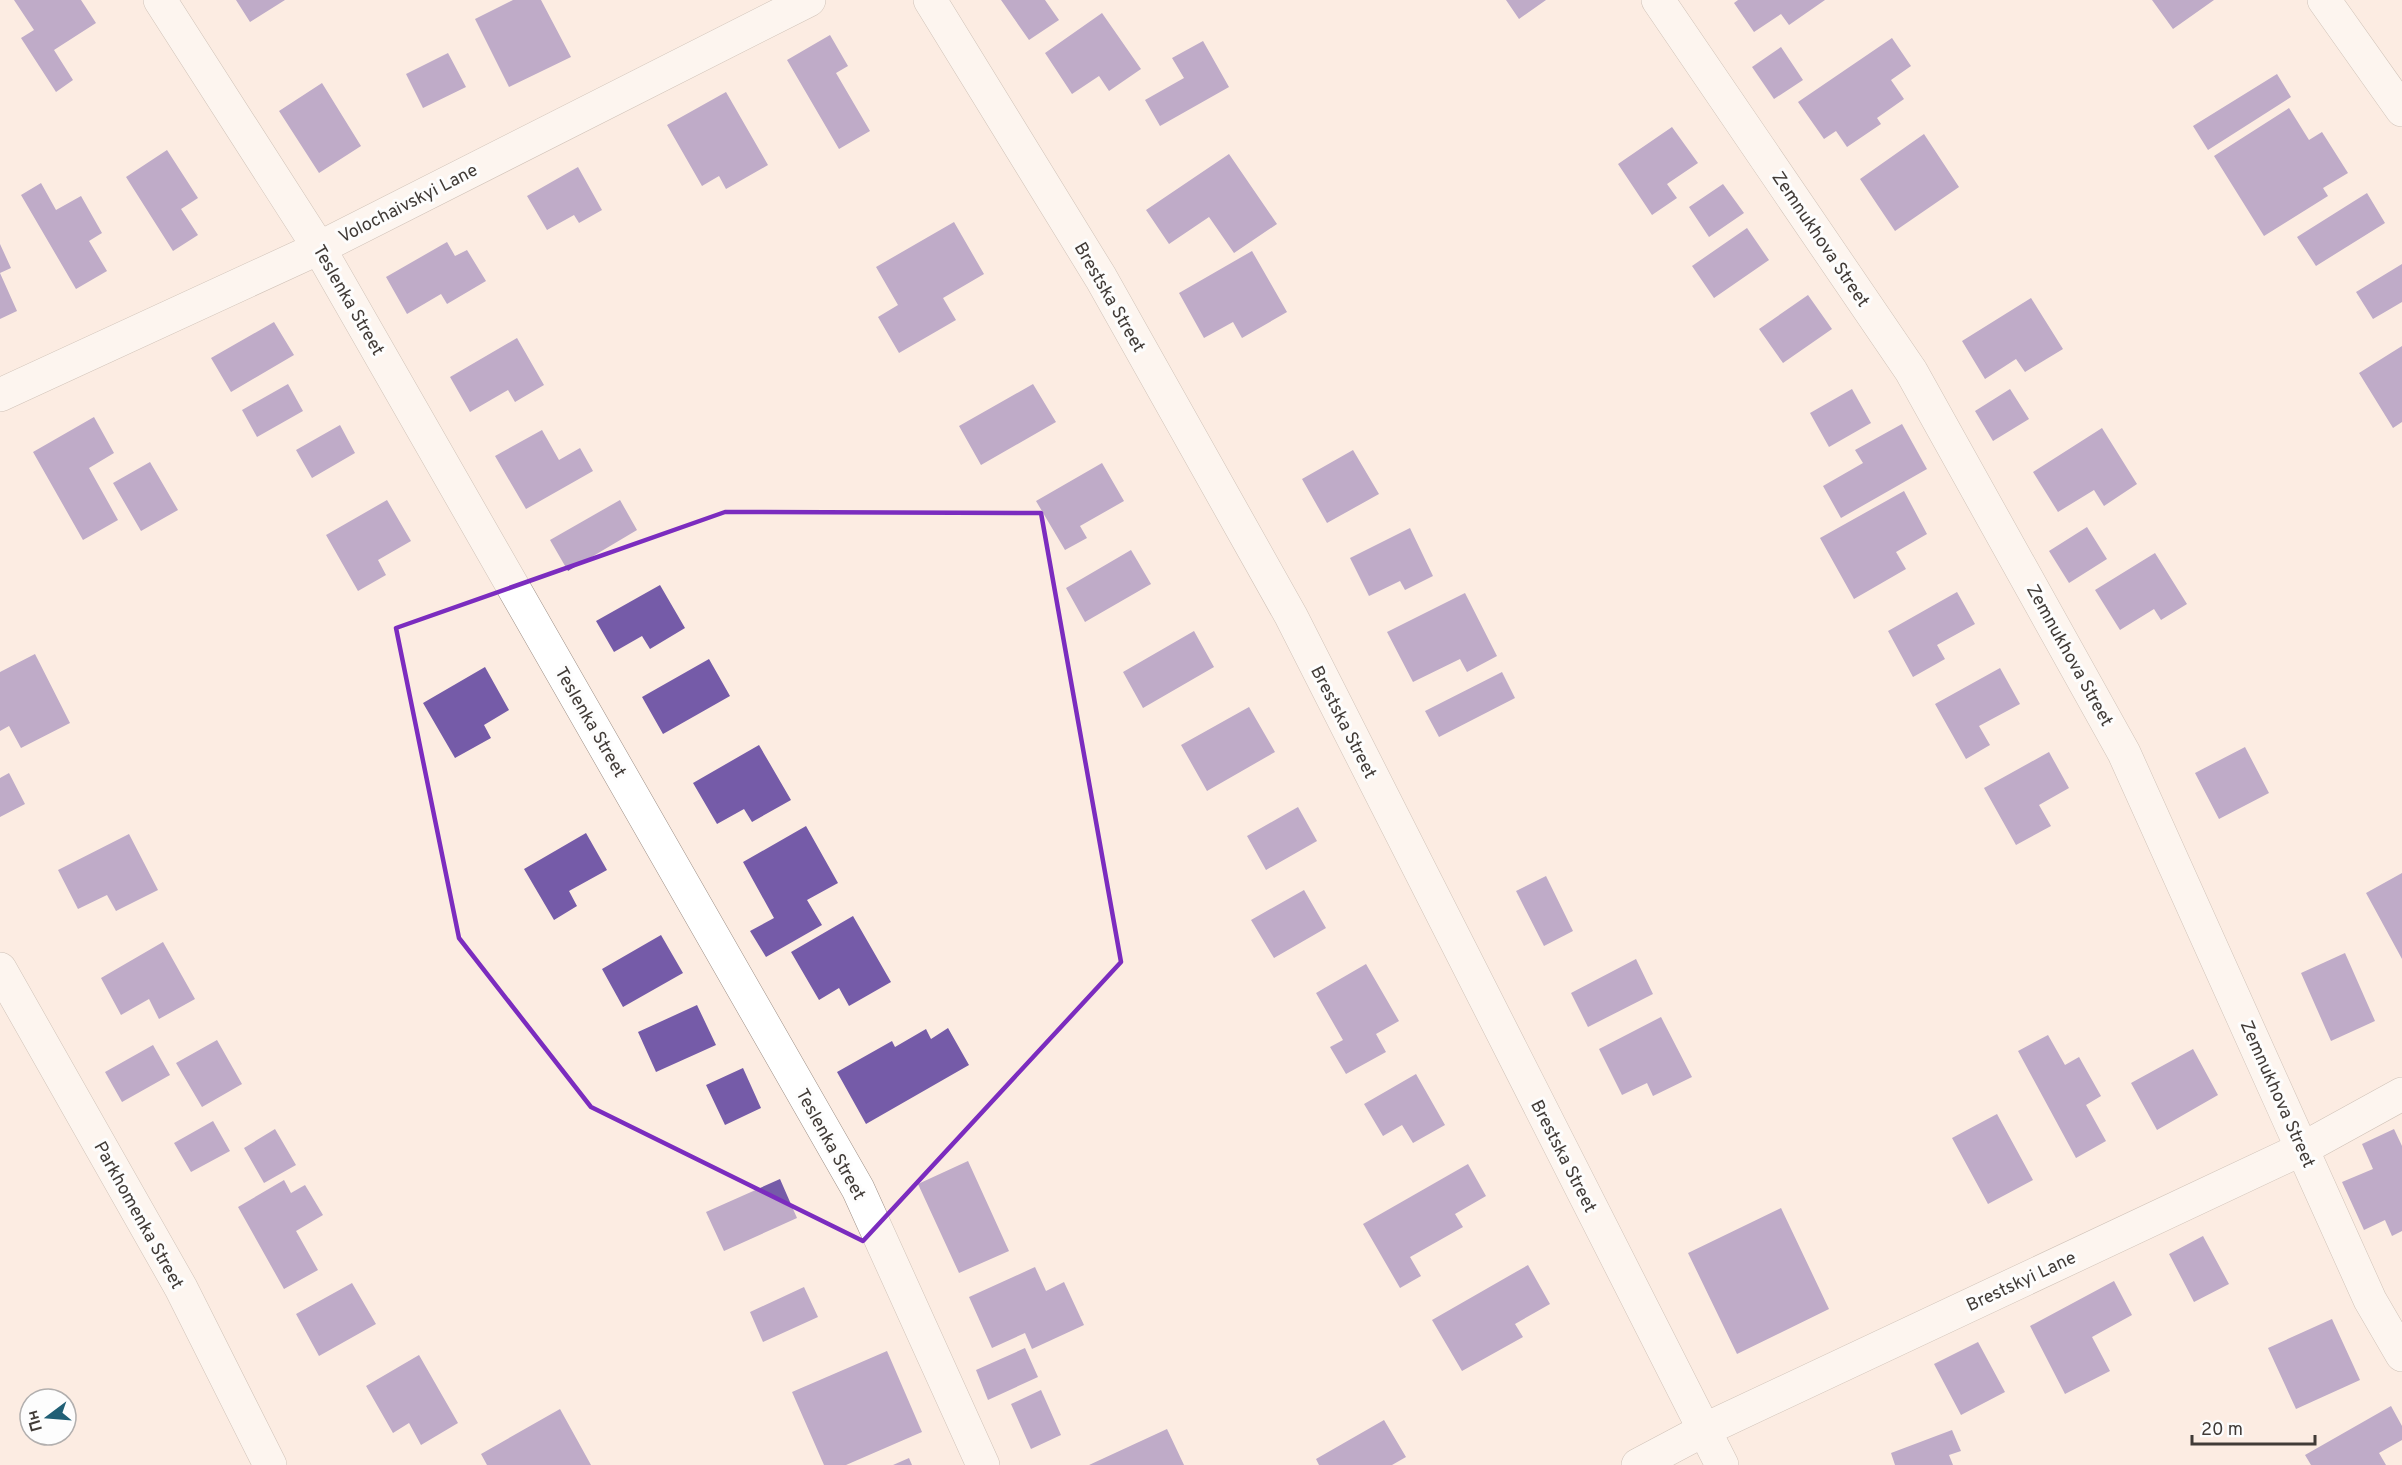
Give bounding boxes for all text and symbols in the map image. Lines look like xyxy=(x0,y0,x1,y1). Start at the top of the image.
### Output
street label: Volochaivskyi Lane xyxy=(335,159,482,249)
street label: Zemnukhova Street xyxy=(1766,168,1874,312)
street label: Brestska Street xyxy=(1068,238,1150,357)
street label: Teslenka Street xyxy=(307,241,389,360)
street label: Zemnukhova Street xyxy=(2020,581,2117,731)
street label: Brestska Street xyxy=(1304,662,1381,783)
street label: Teslenka Street xyxy=(549,663,631,782)
street label: Zemnukhova Street xyxy=(2234,1017,2319,1172)
street label: Teslenka Street xyxy=(790,1085,870,1204)
street label: Brestska Street xyxy=(1524,1096,1601,1217)
street label: Parkhomenka Street xyxy=(88,1138,188,1294)
street label: Brestskyi Lane xyxy=(1963,1247,2080,1318)
north arrow xyxy=(18,1387,78,1447)
text: Пн xyxy=(23,1407,48,1434)
scale bar xyxy=(2192,1408,2315,1446)
text: 20 m xyxy=(2201,1419,2243,1442)

